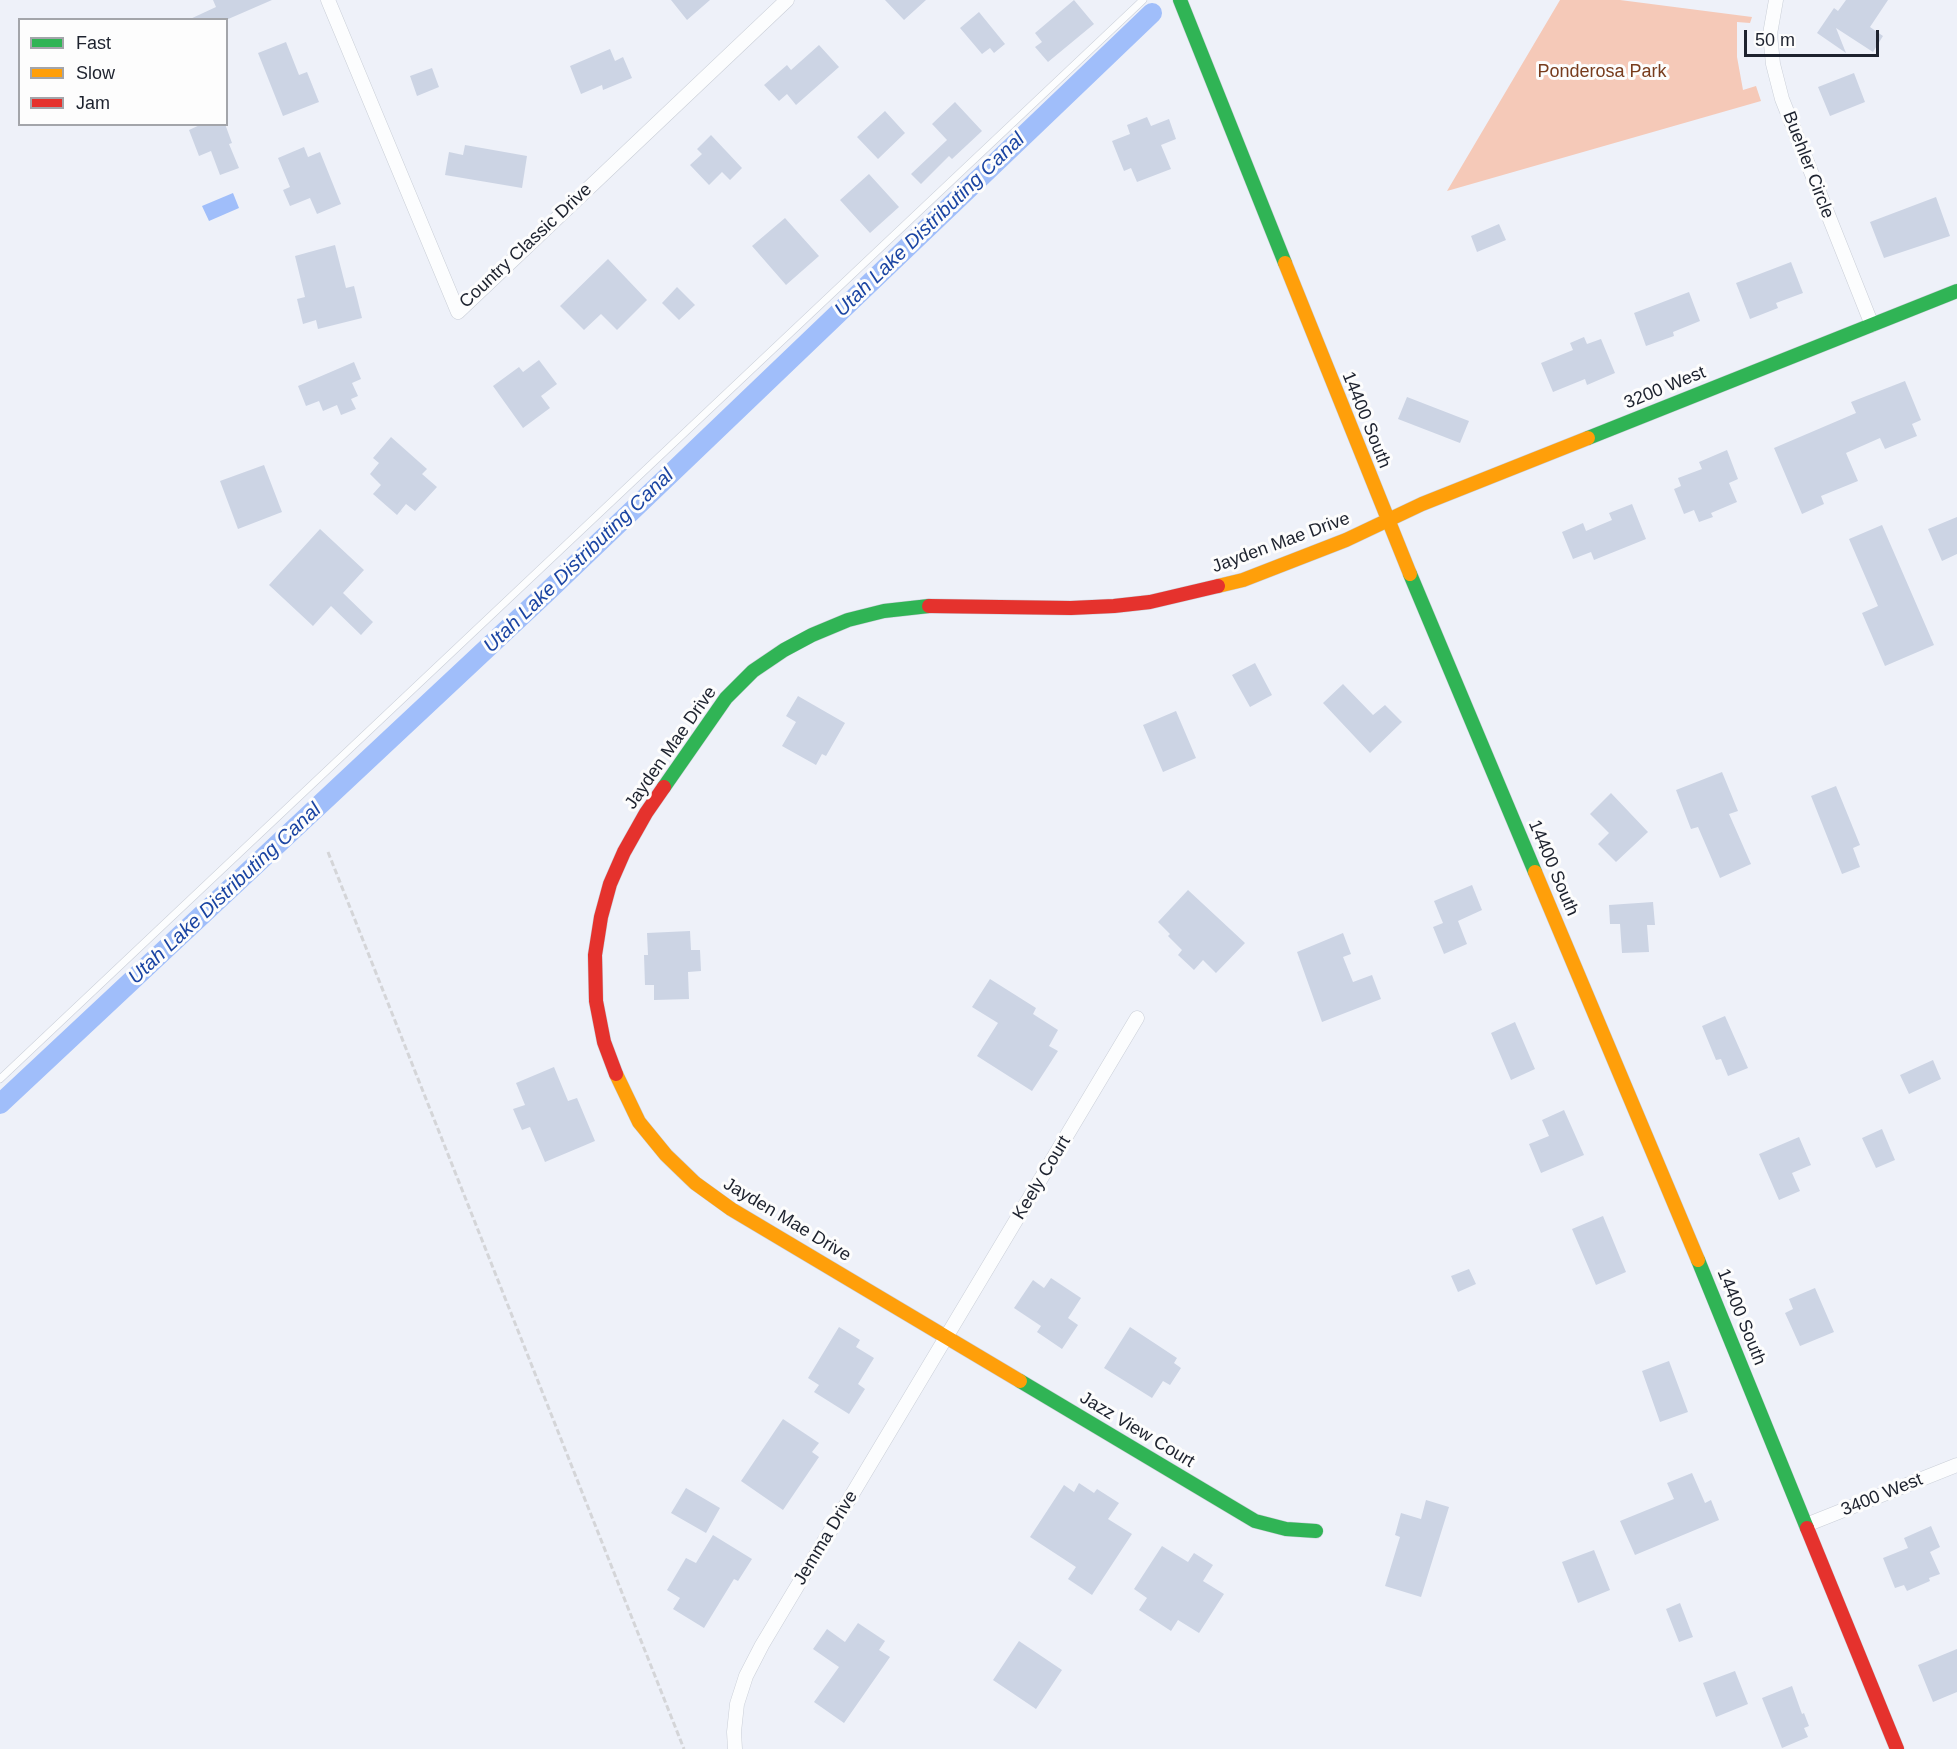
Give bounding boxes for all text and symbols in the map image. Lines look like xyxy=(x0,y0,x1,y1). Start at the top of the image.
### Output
legend xyxy=(18,18,228,126)
scale bar xyxy=(1747,18,1882,56)
text: 50 m xyxy=(1755,30,1795,50)
text: Fast xyxy=(76,33,111,53)
park label: Ponderosa Park xyxy=(1537,61,1667,83)
text: Slow xyxy=(76,63,115,83)
text: Jam xyxy=(76,93,110,113)
street label: Buehler Circle xyxy=(1778,108,1838,222)
water label: Utah Lake Distributing Canal xyxy=(830,128,1030,322)
street label: Country Classic Drive xyxy=(455,179,597,313)
street label: 3200 West xyxy=(1621,362,1709,414)
street label: 14400 South xyxy=(1337,369,1395,471)
water label: Utah Lake Distributing Canal xyxy=(479,464,679,658)
street label: Jayden Mae Drive xyxy=(1209,508,1353,578)
street label: Jayden Mae Drive xyxy=(621,682,721,814)
water label: Utah Lake Distributing Canal xyxy=(124,798,326,990)
street label: 14400 South xyxy=(1523,817,1583,919)
street label: Keely Court xyxy=(1009,1132,1075,1224)
street label: Jayden Mae Drive xyxy=(719,1173,855,1267)
street label: 14400 South xyxy=(1712,1266,1770,1368)
street label: Jazz View Court xyxy=(1076,1387,1198,1473)
street label: 3400 West xyxy=(1838,1469,1926,1521)
street label: Jemma Drive xyxy=(789,1487,863,1589)

